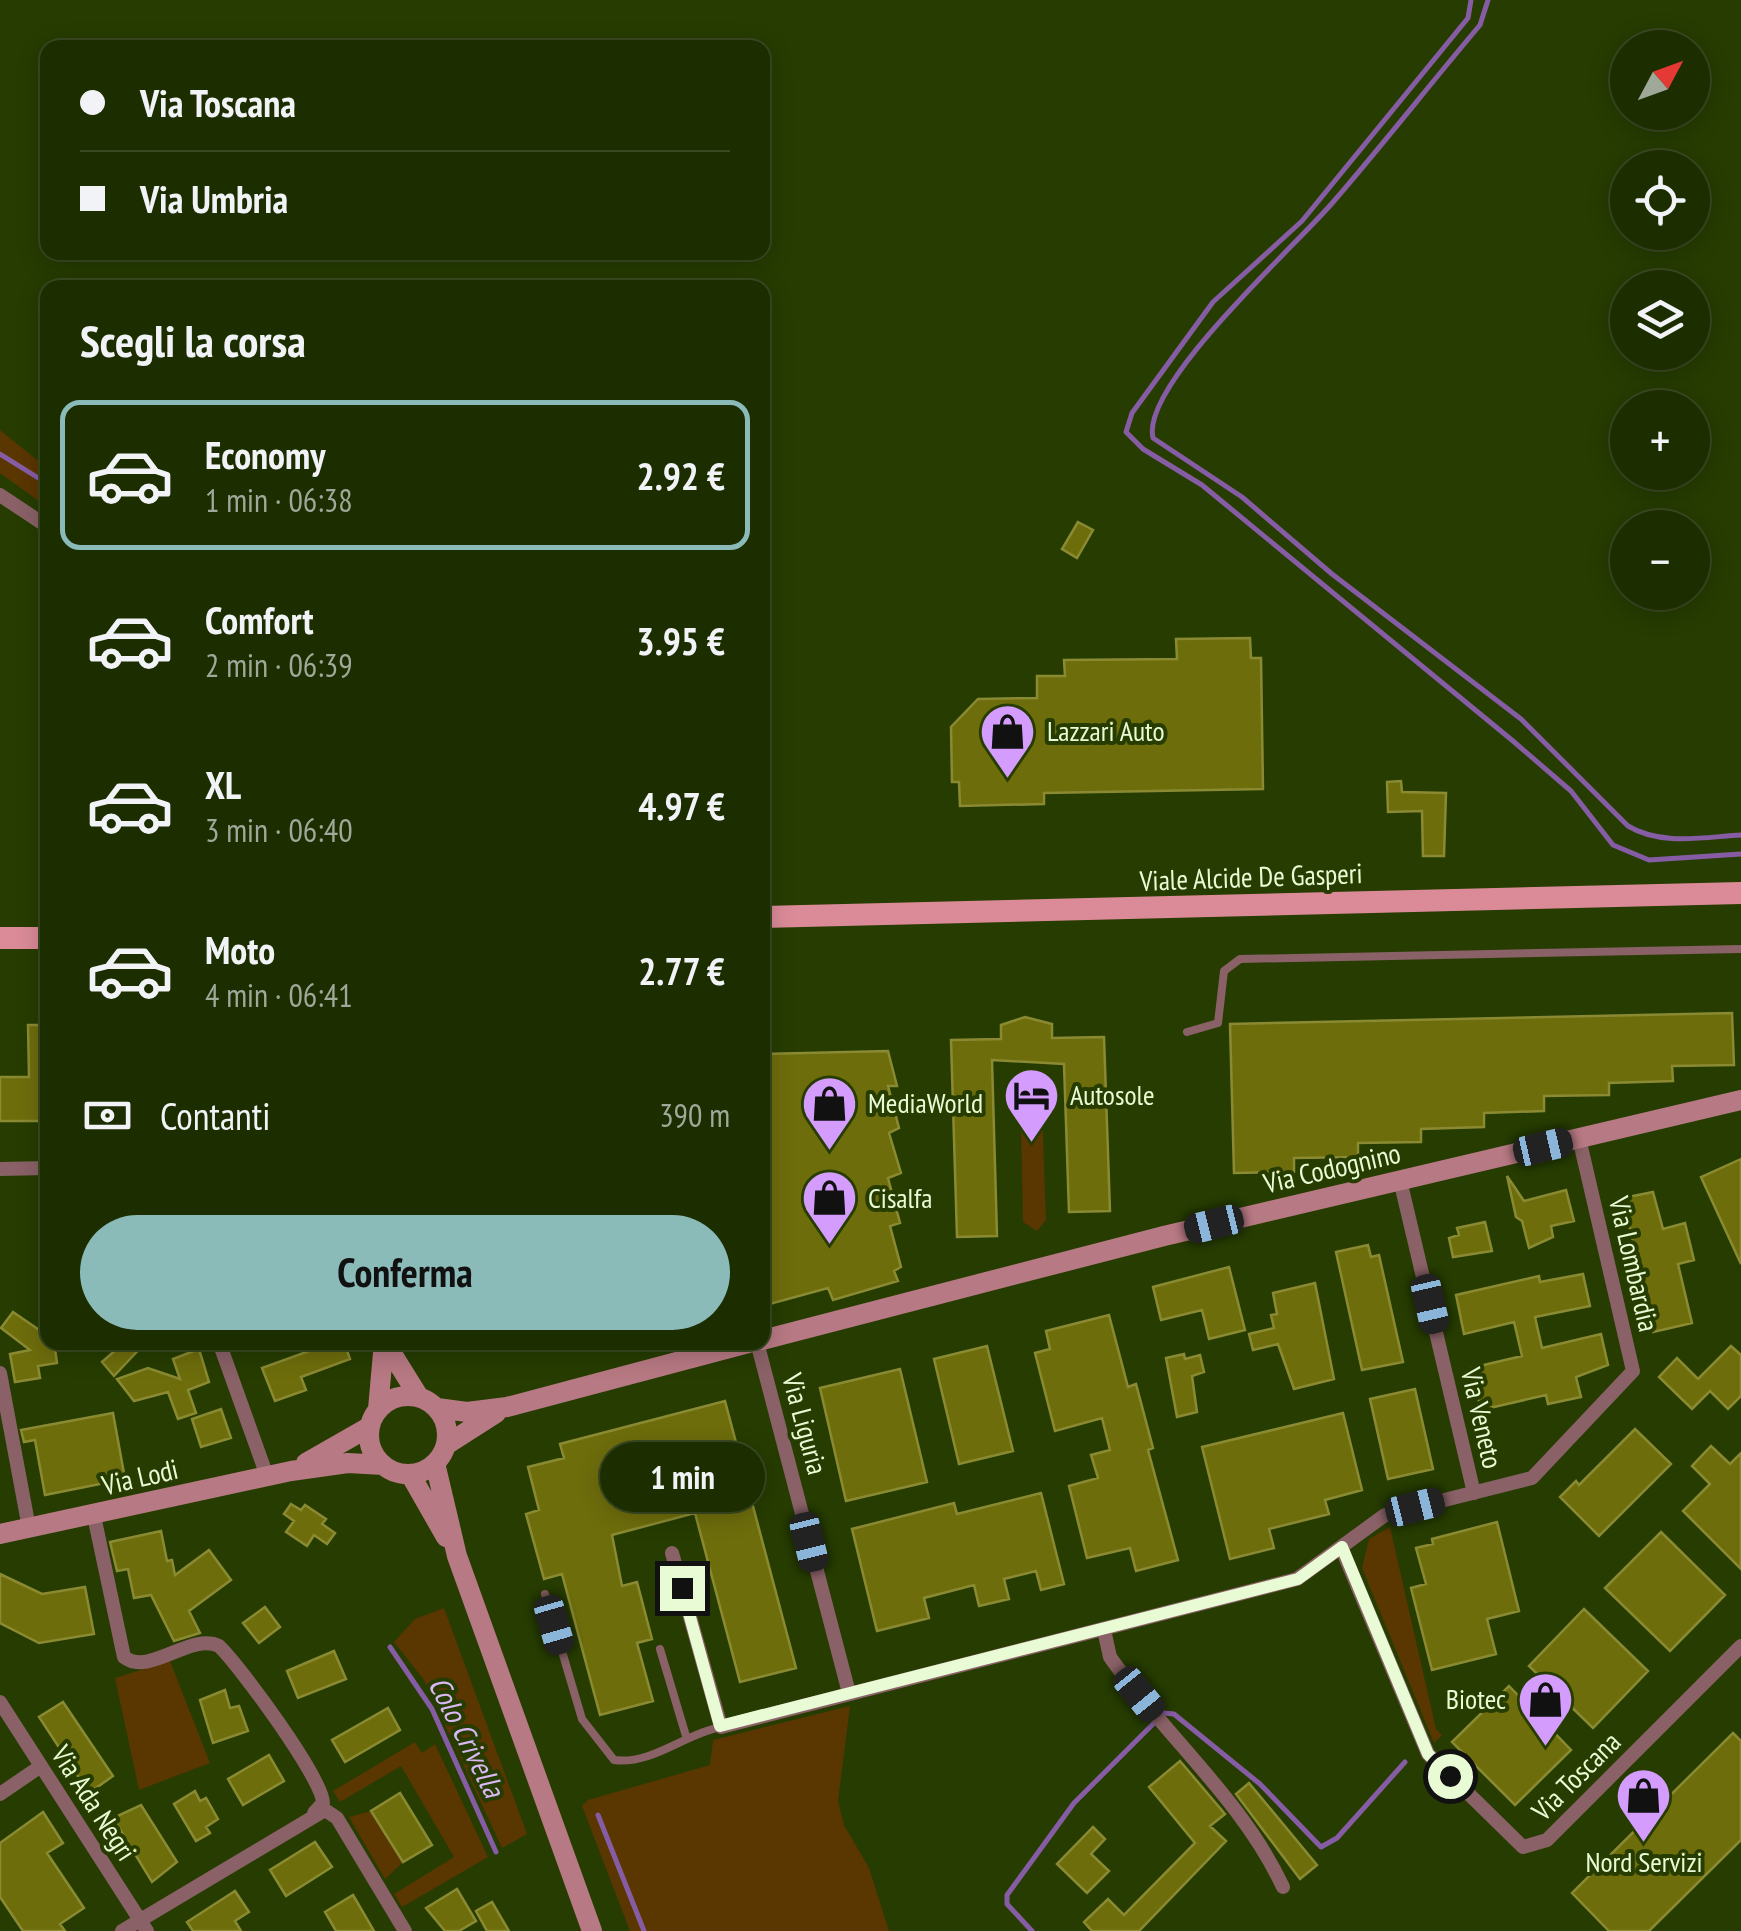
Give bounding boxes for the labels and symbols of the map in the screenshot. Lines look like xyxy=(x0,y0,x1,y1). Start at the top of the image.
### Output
north arrow xyxy=(1610,30,1710,130)
shop icon: Lazzari Auto xyxy=(978,701,1038,780)
place label: Lazzari Auto xyxy=(1047,712,1165,749)
street label: Viale Alcide De Gasperi xyxy=(1138,854,1363,899)
hotel icon: Autosole xyxy=(1001,1065,1061,1144)
shop icon: MediaWorld xyxy=(799,1073,859,1152)
place label: Autosole xyxy=(1070,1076,1155,1113)
place label: MediaWorld xyxy=(868,1084,983,1121)
car xyxy=(1510,1126,1576,1168)
street label: Via Codognino xyxy=(1259,1134,1404,1201)
shop icon: Cisalfa xyxy=(799,1168,859,1247)
place label: Cisalfa xyxy=(868,1179,932,1216)
street label: Via Lombardia xyxy=(1601,1192,1668,1335)
car xyxy=(1181,1202,1247,1246)
car xyxy=(1409,1271,1451,1337)
street label: Via Veneto xyxy=(1453,1363,1512,1472)
street label: Via Liguria xyxy=(774,1368,837,1478)
callout: 1 min xyxy=(600,1443,764,1513)
street label: Via Lodi xyxy=(97,1450,182,1503)
car xyxy=(1382,1485,1448,1529)
car xyxy=(787,1509,831,1575)
route end xyxy=(660,1566,705,1611)
car xyxy=(531,1592,577,1658)
car xyxy=(1108,1661,1170,1727)
water label: Colo Crivella xyxy=(420,1669,515,1805)
shop icon: Biotec xyxy=(1515,1669,1575,1748)
place label: Biotec xyxy=(1446,1680,1506,1717)
street label: Via Toscana xyxy=(1523,1723,1628,1829)
street label: Via Ada Negri xyxy=(43,1737,145,1867)
route start xyxy=(1428,1754,1473,1799)
shop icon: Nord Servizi xyxy=(1614,1766,1674,1845)
place label: Nord Servizi xyxy=(1585,1843,1703,1880)

